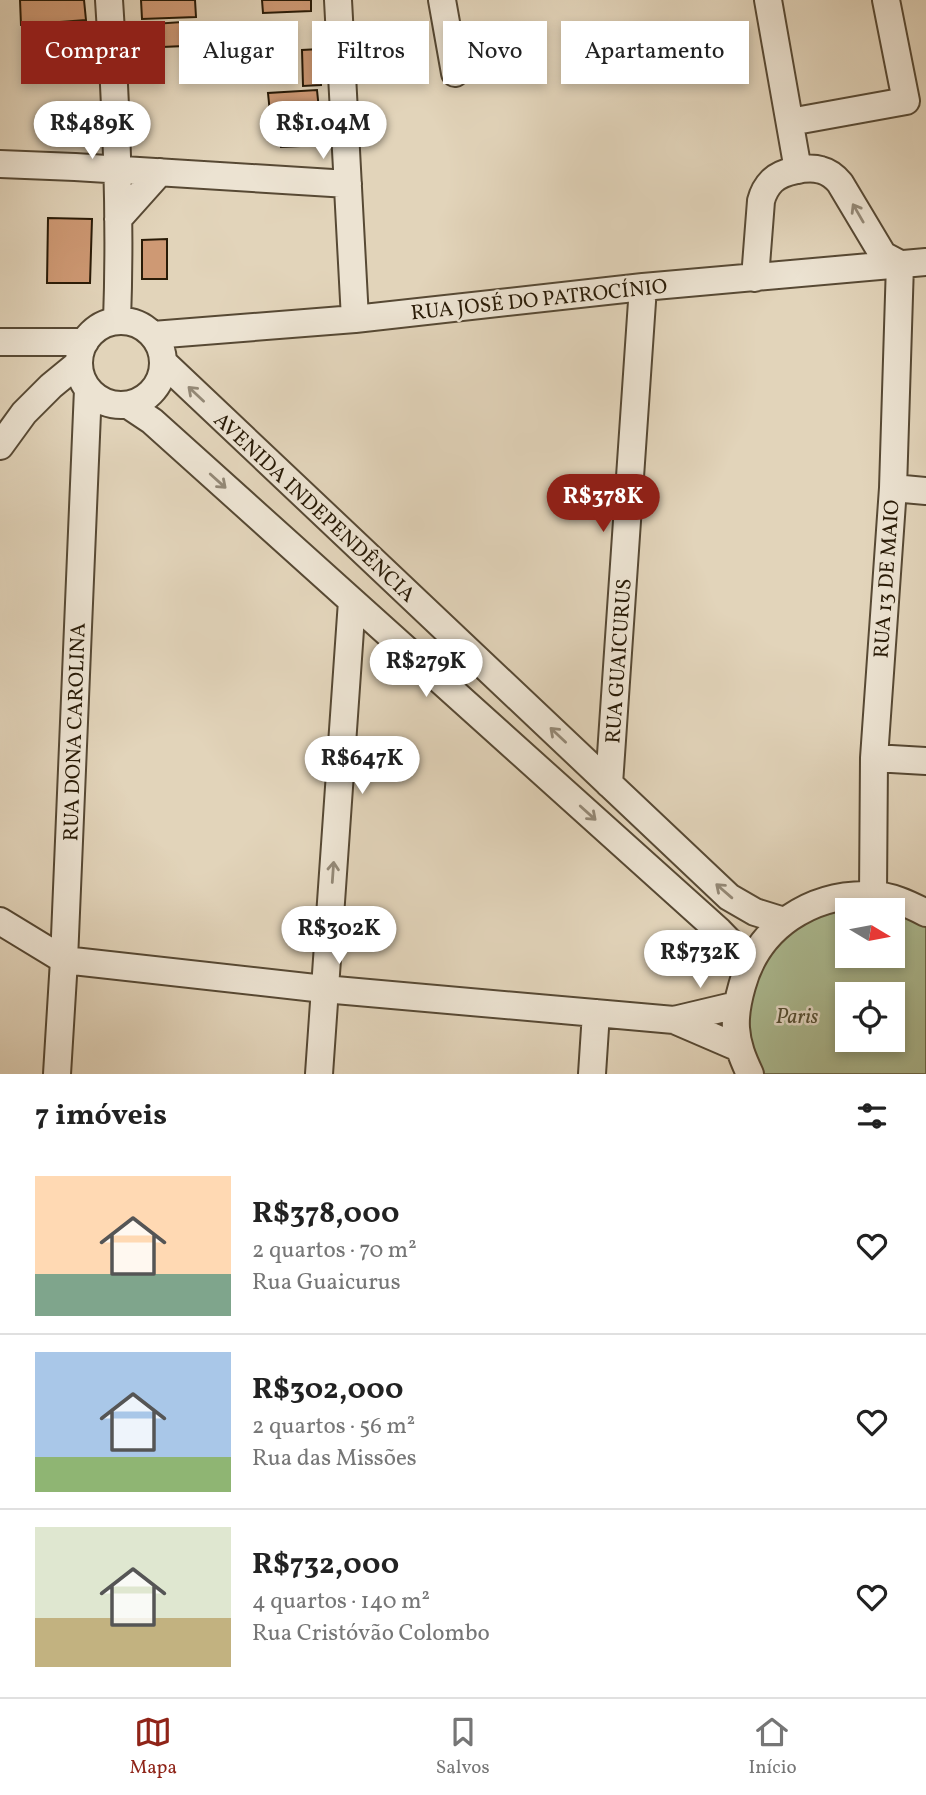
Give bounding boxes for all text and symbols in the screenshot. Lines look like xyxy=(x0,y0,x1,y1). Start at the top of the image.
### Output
chip: Comprar xyxy=(21,21,165,84)
chip: Alugar xyxy=(179,21,298,84)
chip: Filtros xyxy=(312,21,429,84)
chip: Novo xyxy=(443,21,547,84)
chip: Apartamento xyxy=(561,21,749,84)
pin: R$489K xyxy=(35,102,149,161)
pin: R$1.04M xyxy=(258,102,388,161)
text: R$489K xyxy=(50,108,134,140)
text: R$1.04M xyxy=(276,108,370,140)
one-way arrow xyxy=(851,204,865,224)
street label: RUA JOSÉ DO PATROCÍNIO xyxy=(410,273,669,328)
one-way arrow xyxy=(188,386,205,403)
street label: AVENIDA INDEPENDÊNCIA xyxy=(207,407,421,610)
one-way arrow xyxy=(209,472,226,489)
pin: R$378K xyxy=(546,475,660,534)
text: R$378K xyxy=(563,481,643,513)
street label: RUA 13 DE MAIO xyxy=(867,499,908,659)
street label: RUA GUAICURUS xyxy=(599,577,640,745)
street label: RUA DONA CAROLINA xyxy=(57,622,94,842)
pin: R$279K xyxy=(369,640,483,699)
text: R$279K xyxy=(386,646,466,678)
one-way arrow xyxy=(550,727,567,744)
pin: R$647K xyxy=(305,736,419,796)
text: R$647K xyxy=(321,743,403,775)
one-way arrow xyxy=(579,804,596,821)
one-way arrow xyxy=(327,861,340,883)
one-way arrow xyxy=(715,883,733,899)
north arrow xyxy=(835,898,905,968)
map controls xyxy=(835,898,905,1052)
pin: R$302K xyxy=(282,906,396,966)
text: R$302K xyxy=(297,913,381,945)
pin: R$732K xyxy=(643,930,757,990)
text: R$732K xyxy=(660,937,740,969)
button: locate xyxy=(835,982,905,1052)
park label: Paris xyxy=(776,1003,819,1032)
text: 7 imóveis xyxy=(35,1095,167,1137)
icon: filters xyxy=(853,1097,891,1135)
text: R$378,000 xyxy=(252,1193,400,1235)
icon: home xyxy=(91,1204,175,1288)
icon: heart xyxy=(853,1227,891,1265)
text: 2 quartos · 70 m² xyxy=(252,1235,417,1267)
text: Rua Guaicurus xyxy=(252,1267,401,1299)
text: R$302,000 xyxy=(252,1369,403,1411)
icon: home xyxy=(91,1380,175,1464)
icon: heart xyxy=(853,1403,891,1441)
text: 2 quartos · 56 m² xyxy=(252,1411,415,1443)
text: Rua das Missões xyxy=(252,1443,417,1475)
text: R$732,000 xyxy=(252,1544,399,1586)
icon: home xyxy=(91,1555,175,1639)
icon: heart xyxy=(853,1578,891,1616)
text: 4 quartos · 140 m² xyxy=(252,1586,430,1618)
text: Rua Cristóvão Colombo xyxy=(252,1618,490,1650)
tab: Mapa xyxy=(129,1713,177,1781)
tab: Salvos xyxy=(436,1713,490,1781)
tab: Início xyxy=(748,1713,797,1781)

